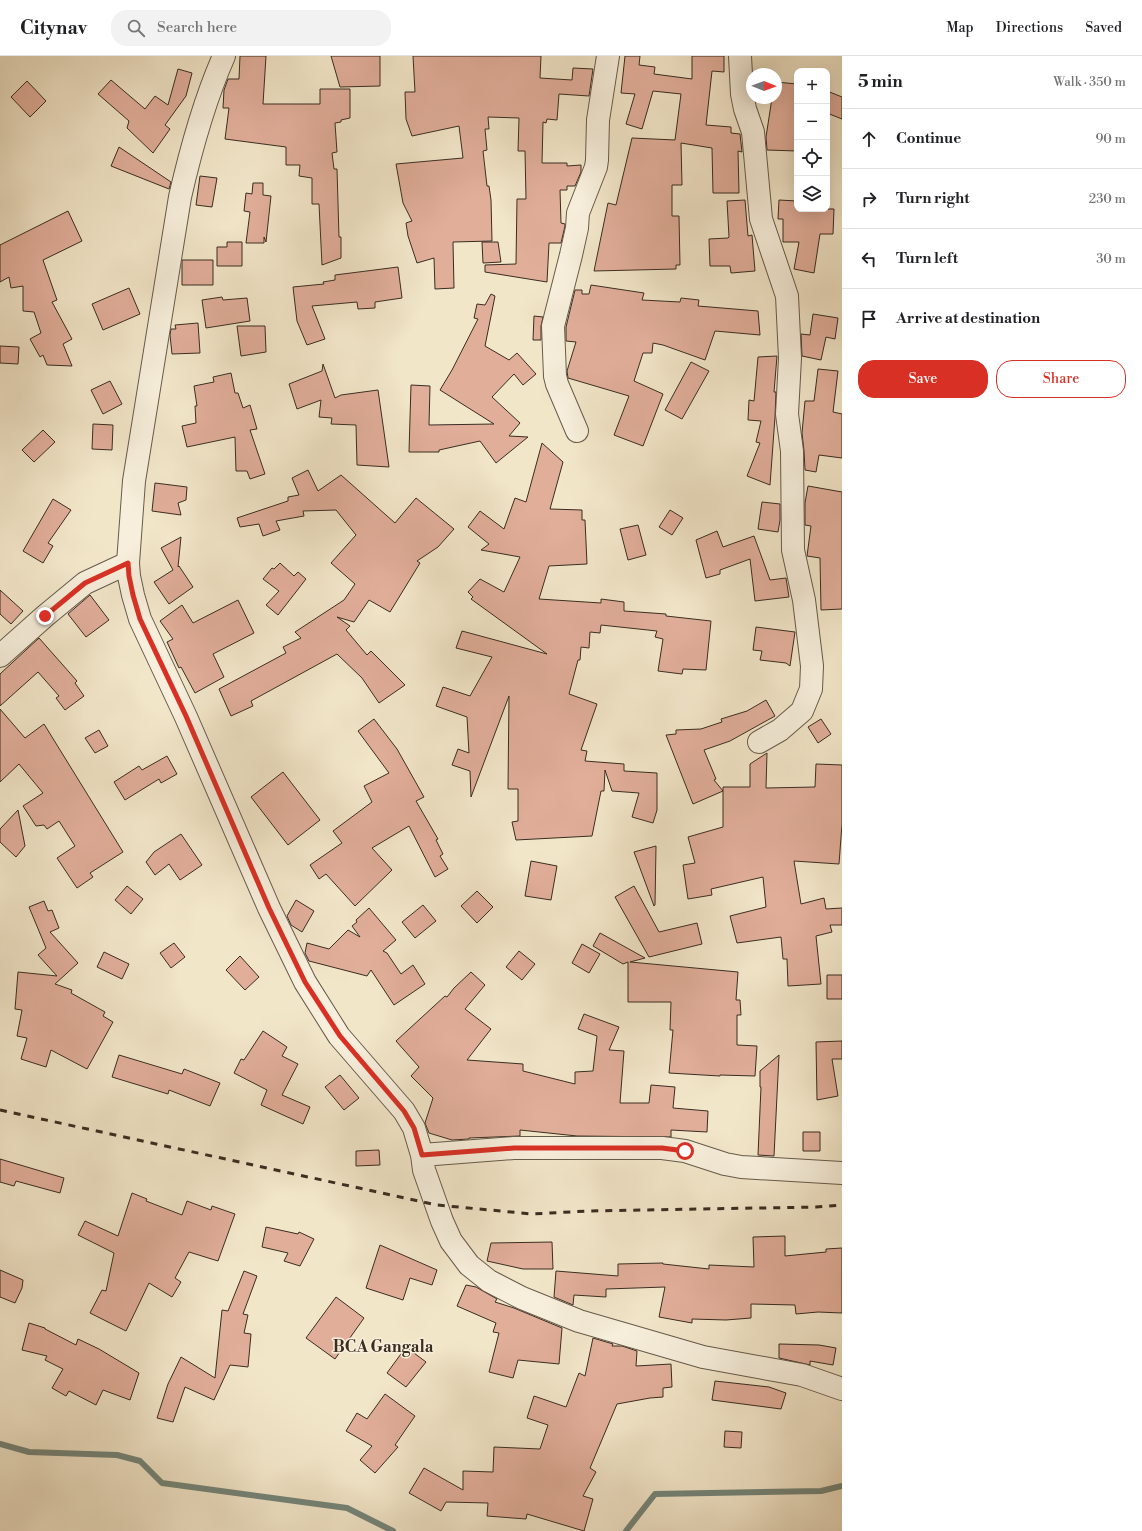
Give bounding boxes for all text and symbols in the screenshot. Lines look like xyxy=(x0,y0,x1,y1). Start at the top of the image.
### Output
search box xyxy=(111,10,391,46)
text: Citynav xyxy=(20,16,87,40)
icon: search xyxy=(125,17,147,39)
text: Search here xyxy=(157,18,237,37)
text: Map xyxy=(946,19,974,37)
text: Directions xyxy=(996,19,1063,37)
text: Saved xyxy=(1085,19,1122,37)
north arrow xyxy=(746,68,782,104)
map controls xyxy=(794,68,830,212)
button: + xyxy=(794,68,830,104)
text: 5 min xyxy=(858,71,903,93)
text: Walk · 350 m xyxy=(1053,74,1126,90)
button: − xyxy=(794,104,830,140)
icon: ahead xyxy=(858,128,880,150)
text: Continue xyxy=(896,129,961,148)
text: 90 m xyxy=(1095,131,1126,147)
button: locate xyxy=(794,140,830,176)
button: layers xyxy=(794,176,830,212)
icon: right xyxy=(858,188,880,210)
text: Turn right xyxy=(896,189,970,208)
text: 230 m xyxy=(1089,191,1126,207)
icon: left xyxy=(858,248,880,270)
text: Turn left xyxy=(896,249,958,268)
text: 30 m xyxy=(1096,251,1126,267)
icon: arrive xyxy=(858,308,880,330)
text: Arrive at destination xyxy=(896,309,1040,328)
button: Save xyxy=(858,360,988,398)
button: Share xyxy=(996,360,1126,398)
route end xyxy=(36,607,54,625)
route start xyxy=(676,1142,694,1160)
district label: BCA Gangala xyxy=(333,1337,434,1357)

